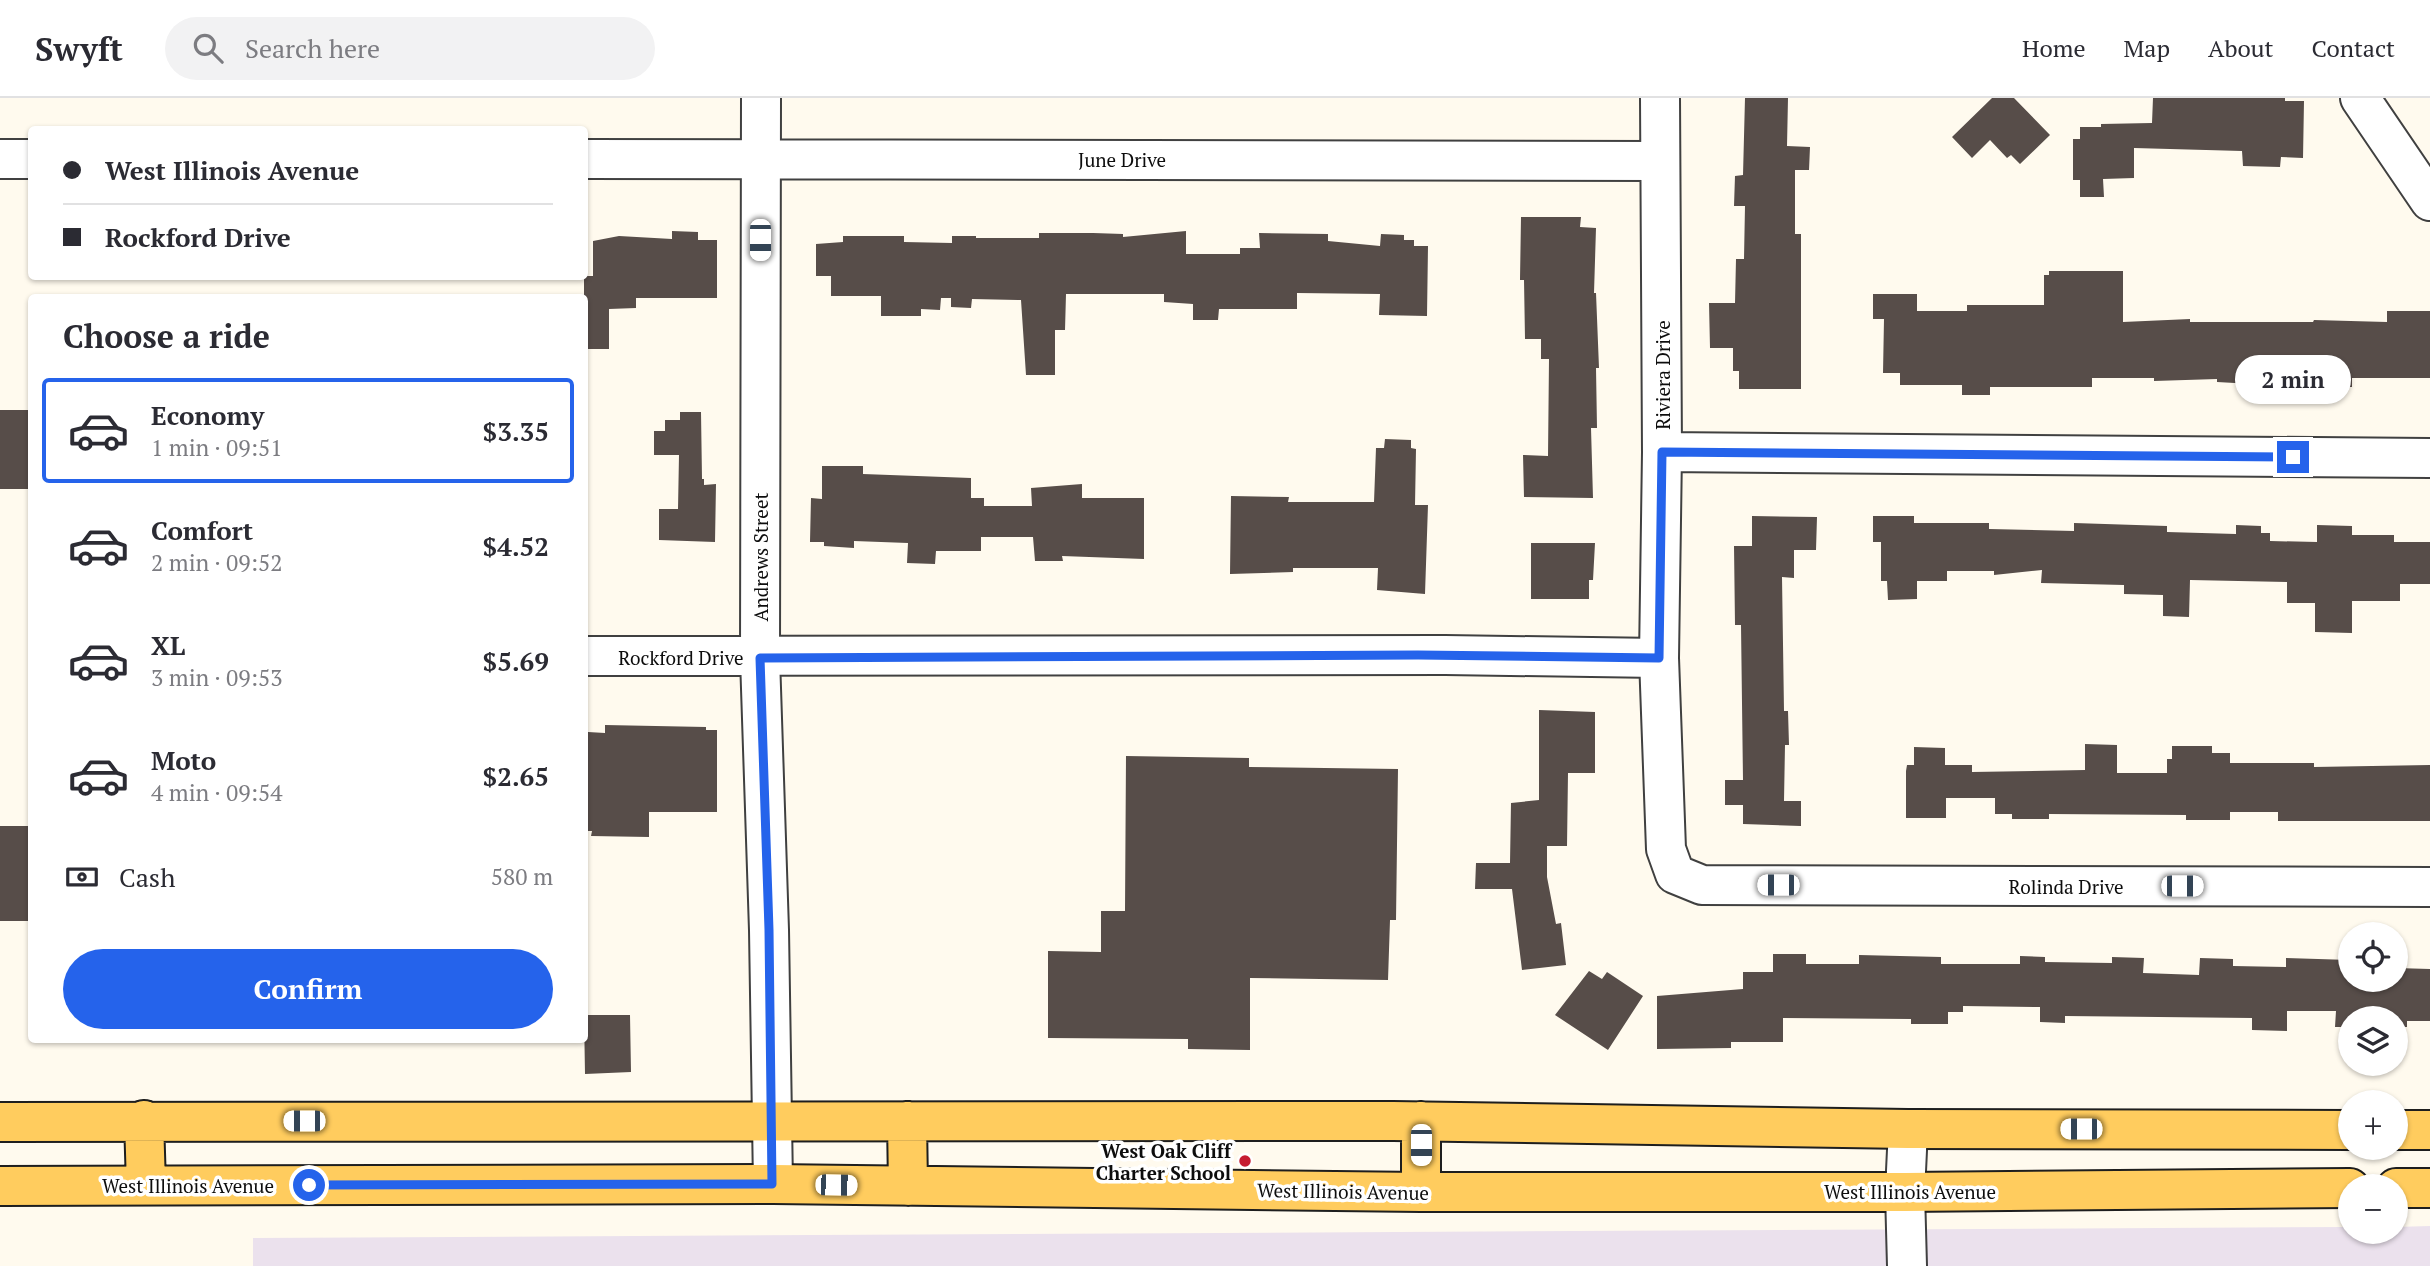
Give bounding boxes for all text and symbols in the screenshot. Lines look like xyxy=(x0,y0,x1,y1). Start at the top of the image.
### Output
search box xyxy=(165,17,655,80)
text: Swyft xyxy=(35,27,123,70)
icon: search xyxy=(189,29,227,67)
text: Search here xyxy=(245,31,380,65)
text: Home xyxy=(2022,32,2086,64)
text: Map xyxy=(2124,32,2170,64)
text: About xyxy=(2208,32,2274,64)
text: Contact xyxy=(2312,32,2395,64)
street label: June Drive xyxy=(1078,147,1166,172)
text: West Illinois Avenue xyxy=(105,153,359,187)
car xyxy=(750,219,771,261)
text: Rockford Drive xyxy=(105,220,291,254)
text: Choose a ride xyxy=(63,315,270,357)
street label: Riviera Drive xyxy=(1650,320,1675,430)
callout: 2 min xyxy=(2235,356,2351,404)
text: 2 min xyxy=(2262,364,2324,395)
text: Economy xyxy=(151,398,264,432)
icon: car xyxy=(67,399,130,462)
text: $3.35 xyxy=(483,414,549,448)
text: 1 min · 09:51 xyxy=(151,432,283,463)
route end xyxy=(2277,441,2309,473)
street label: Andrews Street xyxy=(748,492,773,622)
text: Comfort xyxy=(151,513,253,547)
icon: car xyxy=(67,514,130,577)
text: $4.52 xyxy=(483,529,549,563)
text: 2 min · 09:52 xyxy=(151,547,283,578)
text: XL xyxy=(151,628,185,662)
icon: car xyxy=(67,629,130,692)
text: $5.69 xyxy=(483,644,549,678)
street label: Rockford Drive xyxy=(618,645,744,670)
text: 3 min · 09:53 xyxy=(151,662,283,693)
text: Moto xyxy=(151,743,216,777)
icon: car xyxy=(67,744,130,807)
text: $2.65 xyxy=(483,759,549,793)
text: 4 min · 09:54 xyxy=(151,777,283,808)
icon: cash xyxy=(63,858,101,896)
text: Cash xyxy=(119,860,175,894)
text: 580 m xyxy=(491,861,553,892)
street label: Rolinda Drive xyxy=(2008,874,2124,899)
car xyxy=(1758,875,1800,896)
car xyxy=(2162,876,2204,897)
map controls xyxy=(2338,922,2408,1244)
button: locate xyxy=(2338,922,2408,992)
button: Confirm xyxy=(63,949,553,1029)
button: layers xyxy=(2338,1006,2408,1076)
button: + xyxy=(2338,1090,2408,1160)
car xyxy=(284,1111,326,1132)
car xyxy=(2061,1119,2103,1140)
car xyxy=(1411,1124,1432,1166)
place label: West Oak Cliff Charter School xyxy=(1096,1138,1233,1185)
marker: West Oak Cliff Charter School xyxy=(1237,1153,1253,1169)
route start xyxy=(293,1169,325,1201)
street label: West Illinois Avenue xyxy=(102,1173,274,1198)
car xyxy=(815,1174,858,1196)
button: − xyxy=(2338,1174,2408,1244)
street label: West Illinois Avenue xyxy=(1257,1177,1429,1205)
street label: West Illinois Avenue xyxy=(1824,1179,1996,1204)

